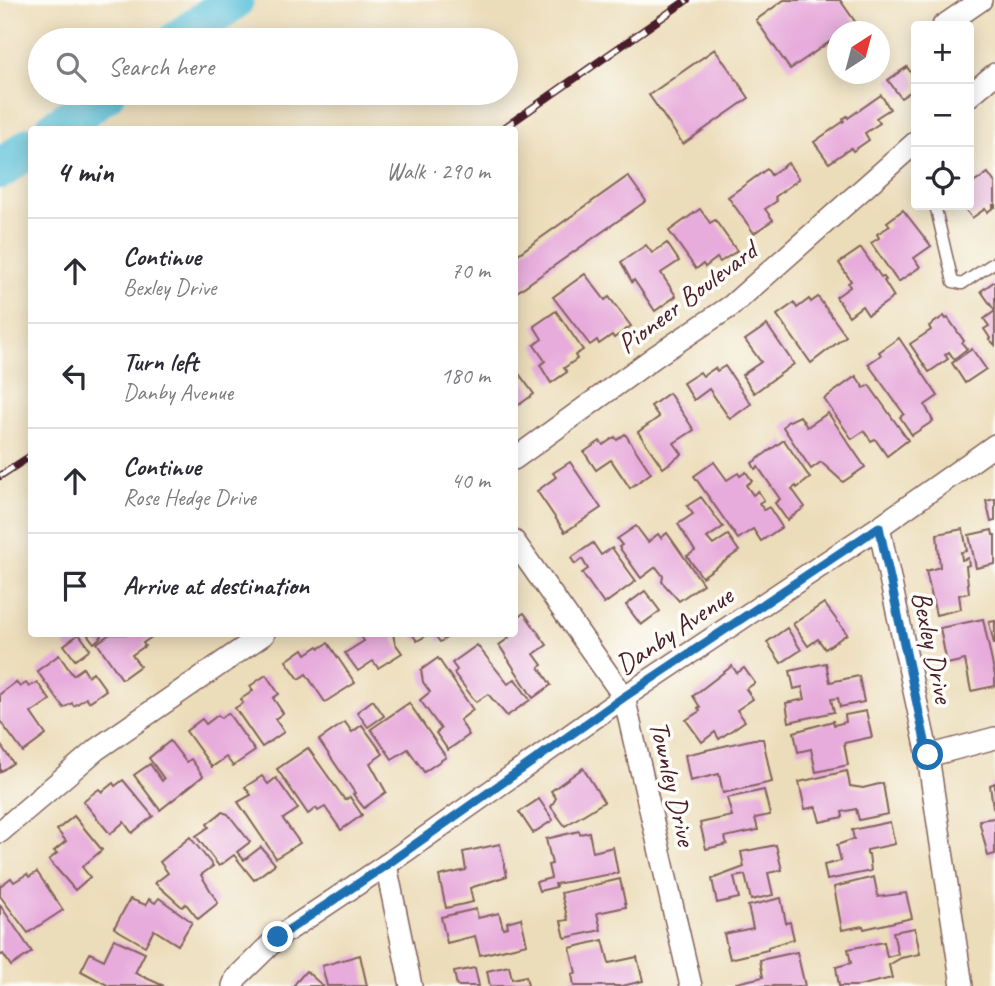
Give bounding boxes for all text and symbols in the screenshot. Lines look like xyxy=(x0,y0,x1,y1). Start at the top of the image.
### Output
north arrow xyxy=(827,21,890,84)
map controls xyxy=(911,21,974,210)
button: + xyxy=(911,21,974,84)
search box xyxy=(28,28,518,105)
icon: search xyxy=(52,48,90,86)
text: Search here xyxy=(108,50,214,83)
button: − xyxy=(911,84,974,147)
button: locate xyxy=(911,147,974,210)
text: 4 min xyxy=(56,153,113,191)
text: Walk · 290 m xyxy=(386,157,490,186)
street label: Pioneer Boulevard xyxy=(610,231,767,361)
text: Continue xyxy=(123,240,201,273)
icon: ahead xyxy=(56,252,94,290)
text: 70 m xyxy=(451,256,490,285)
text: Bexley Drive xyxy=(123,273,216,302)
text: Turn left xyxy=(123,345,198,378)
icon: left xyxy=(56,357,94,395)
text: 180 m xyxy=(441,361,490,390)
text: Danby Avenue xyxy=(123,378,233,407)
text: Continue xyxy=(123,450,201,483)
icon: ahead xyxy=(56,462,94,500)
text: 40 m xyxy=(451,466,490,495)
text: Rose Hedge Drive xyxy=(123,483,256,512)
icon: arrive xyxy=(56,567,94,605)
text: Arrive at destination xyxy=(123,569,309,602)
street label: Danby Avenue xyxy=(609,577,741,682)
street label: Bexley Drive xyxy=(904,588,962,708)
street label: Townley Drive xyxy=(642,717,705,851)
route start xyxy=(912,739,943,770)
route end xyxy=(262,921,293,952)

